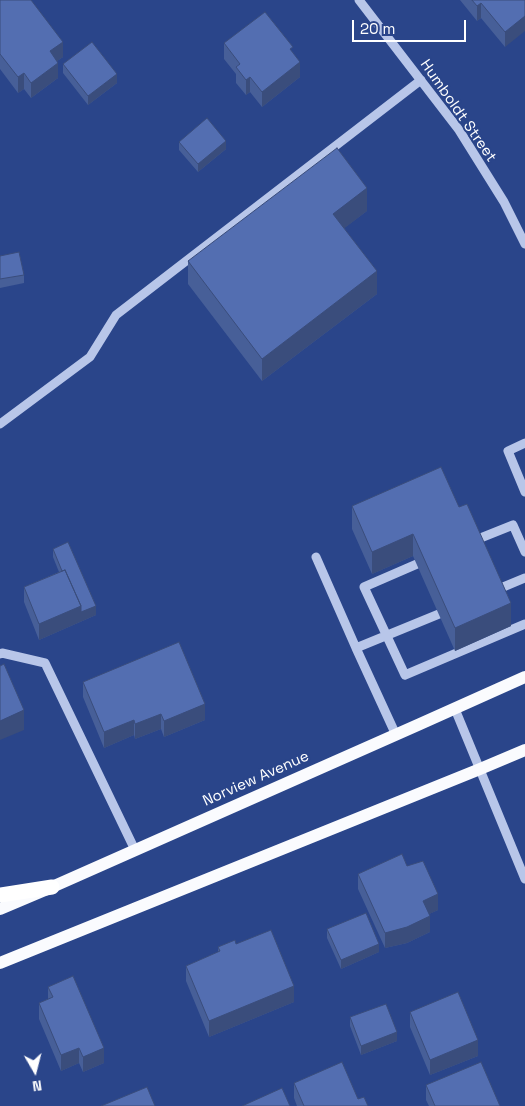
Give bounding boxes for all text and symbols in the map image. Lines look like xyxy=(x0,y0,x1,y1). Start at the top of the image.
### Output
scale bar xyxy=(355,10,469,42)
text: 20 m xyxy=(360,19,395,38)
street label: Humboldt Street xyxy=(416,56,500,166)
street label: Norview Avenue xyxy=(200,748,312,810)
north arrow xyxy=(10,1046,60,1096)
text: N xyxy=(31,1076,43,1095)

